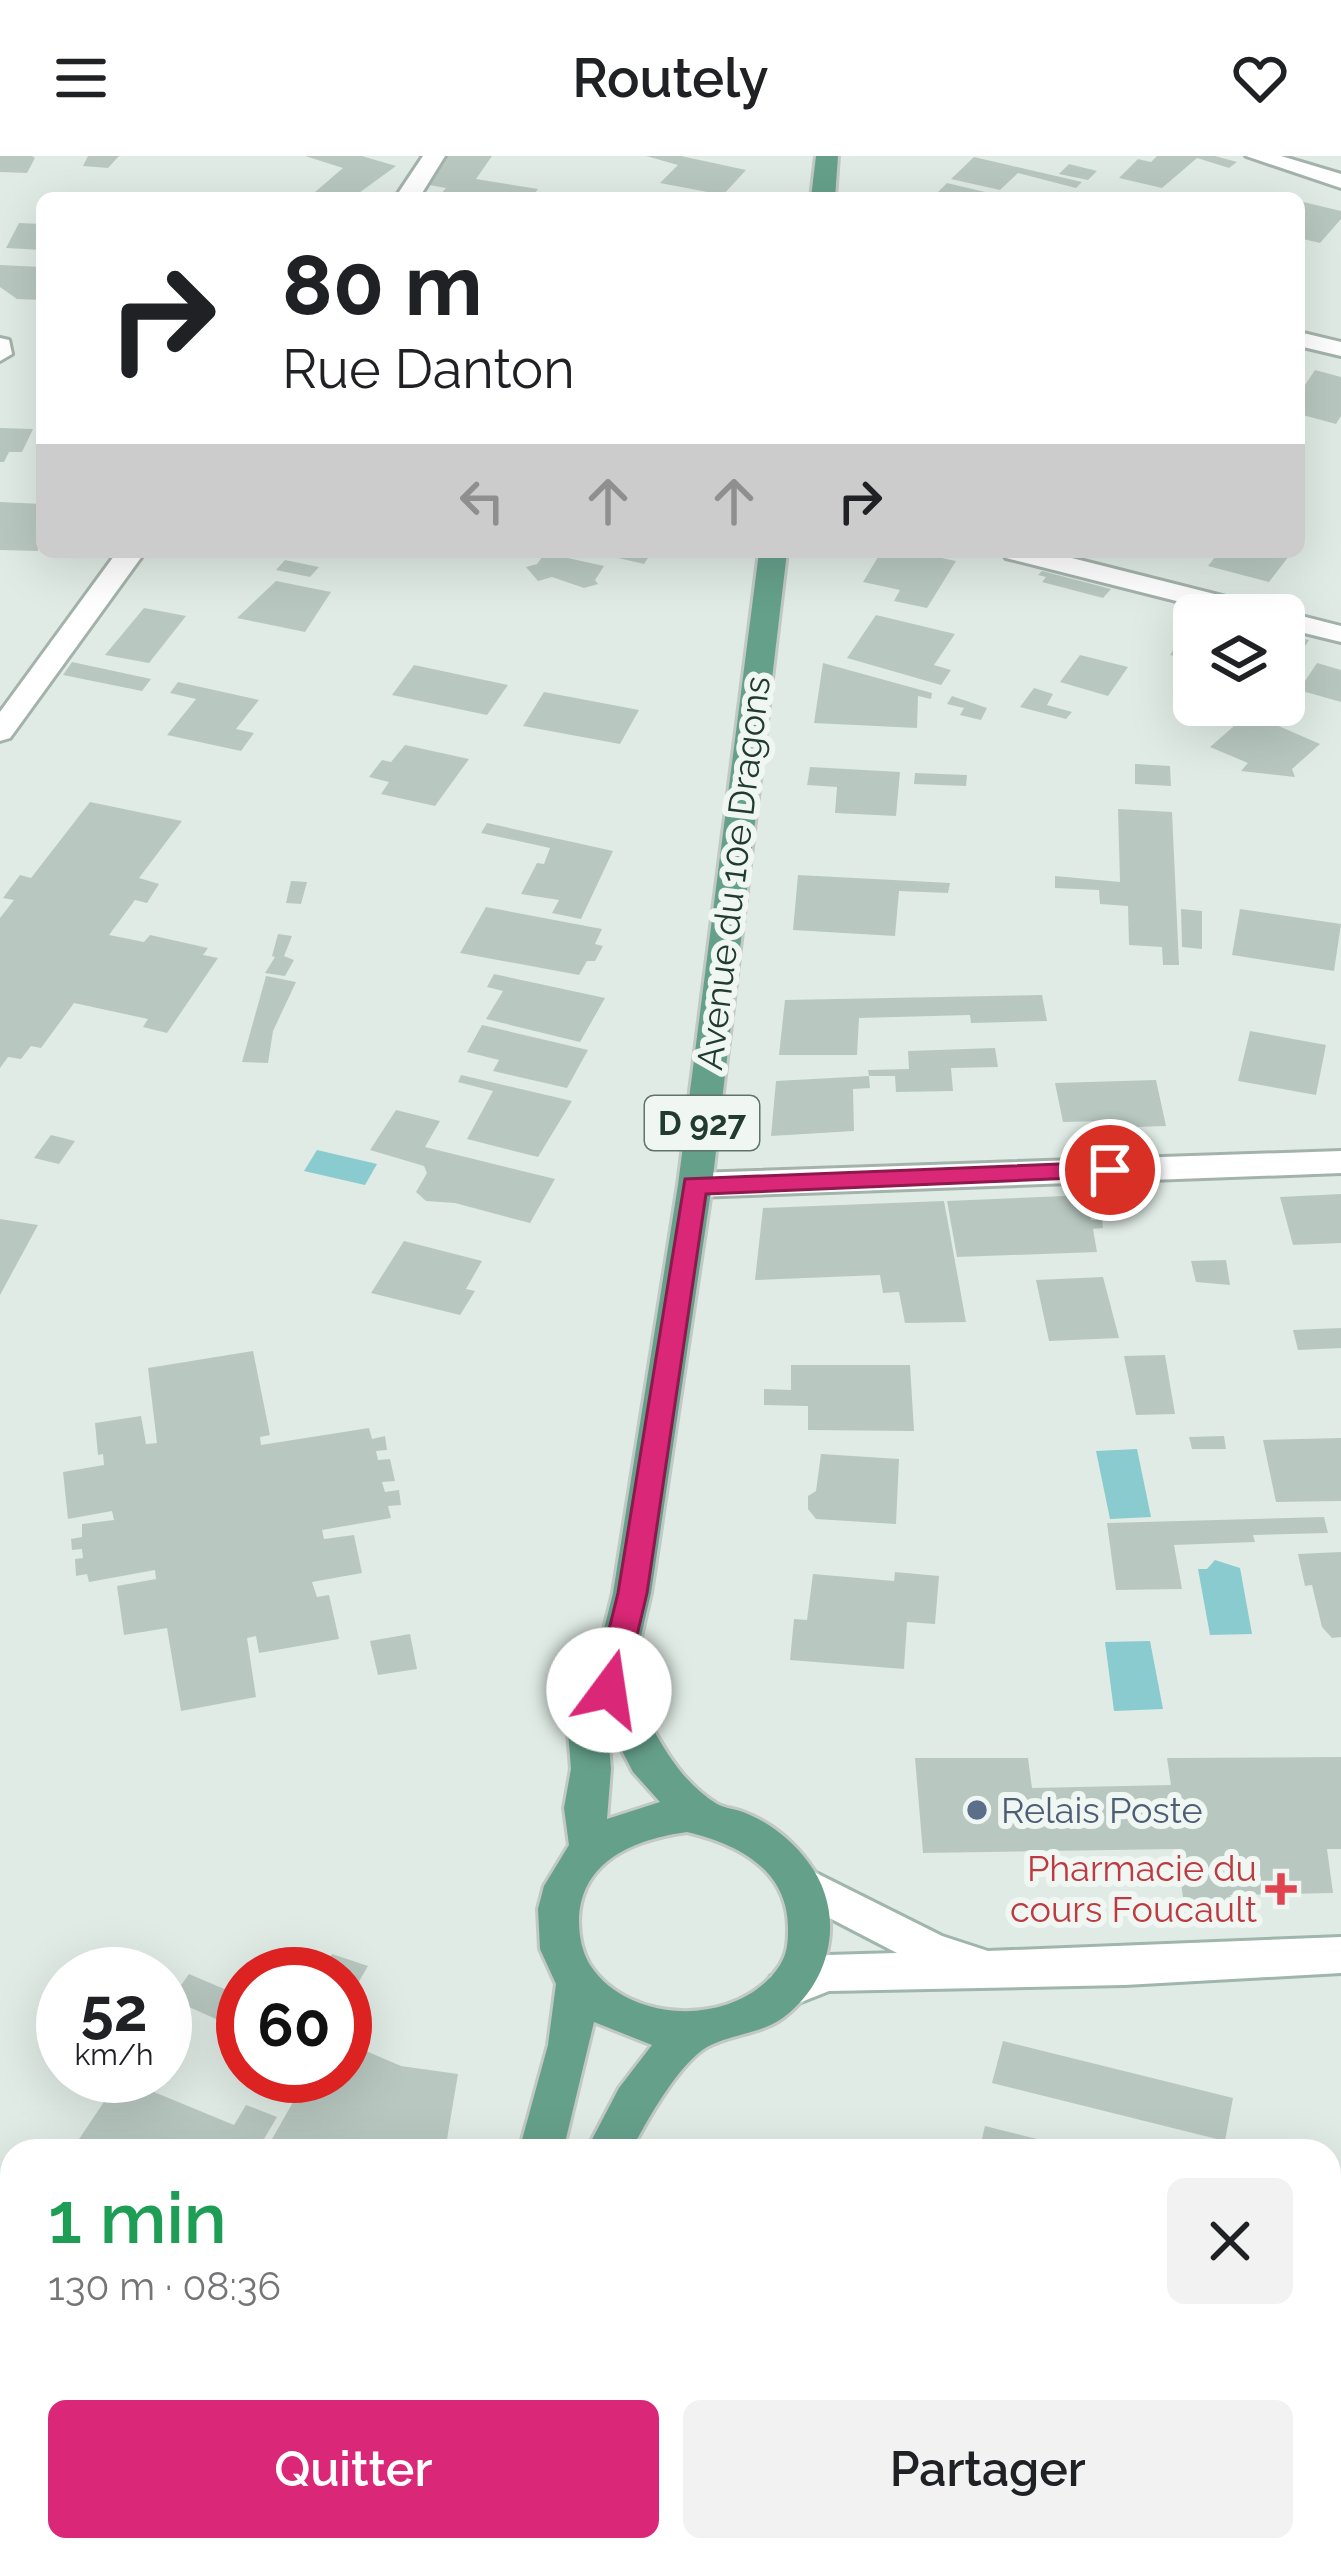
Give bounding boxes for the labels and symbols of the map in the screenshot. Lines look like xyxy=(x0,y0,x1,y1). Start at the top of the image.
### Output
street label: Avenue du 10e Dragons xyxy=(688,674,778,1072)
road number: D 927 xyxy=(645,1096,759,1150)
pin xyxy=(1059,1119,1161,1221)
position arrow xyxy=(546,1627,672,1753)
place label: Relais Poste xyxy=(1001,1789,1203,1831)
marker: Relais Poste xyxy=(964,1797,990,1823)
place label: Pharmacie du cours Foucault xyxy=(1010,1847,1257,1930)
marker: Pharmacie du cours Foucault xyxy=(1268,1876,1294,1902)
speed limit sign: 60 xyxy=(216,1947,372,2103)

